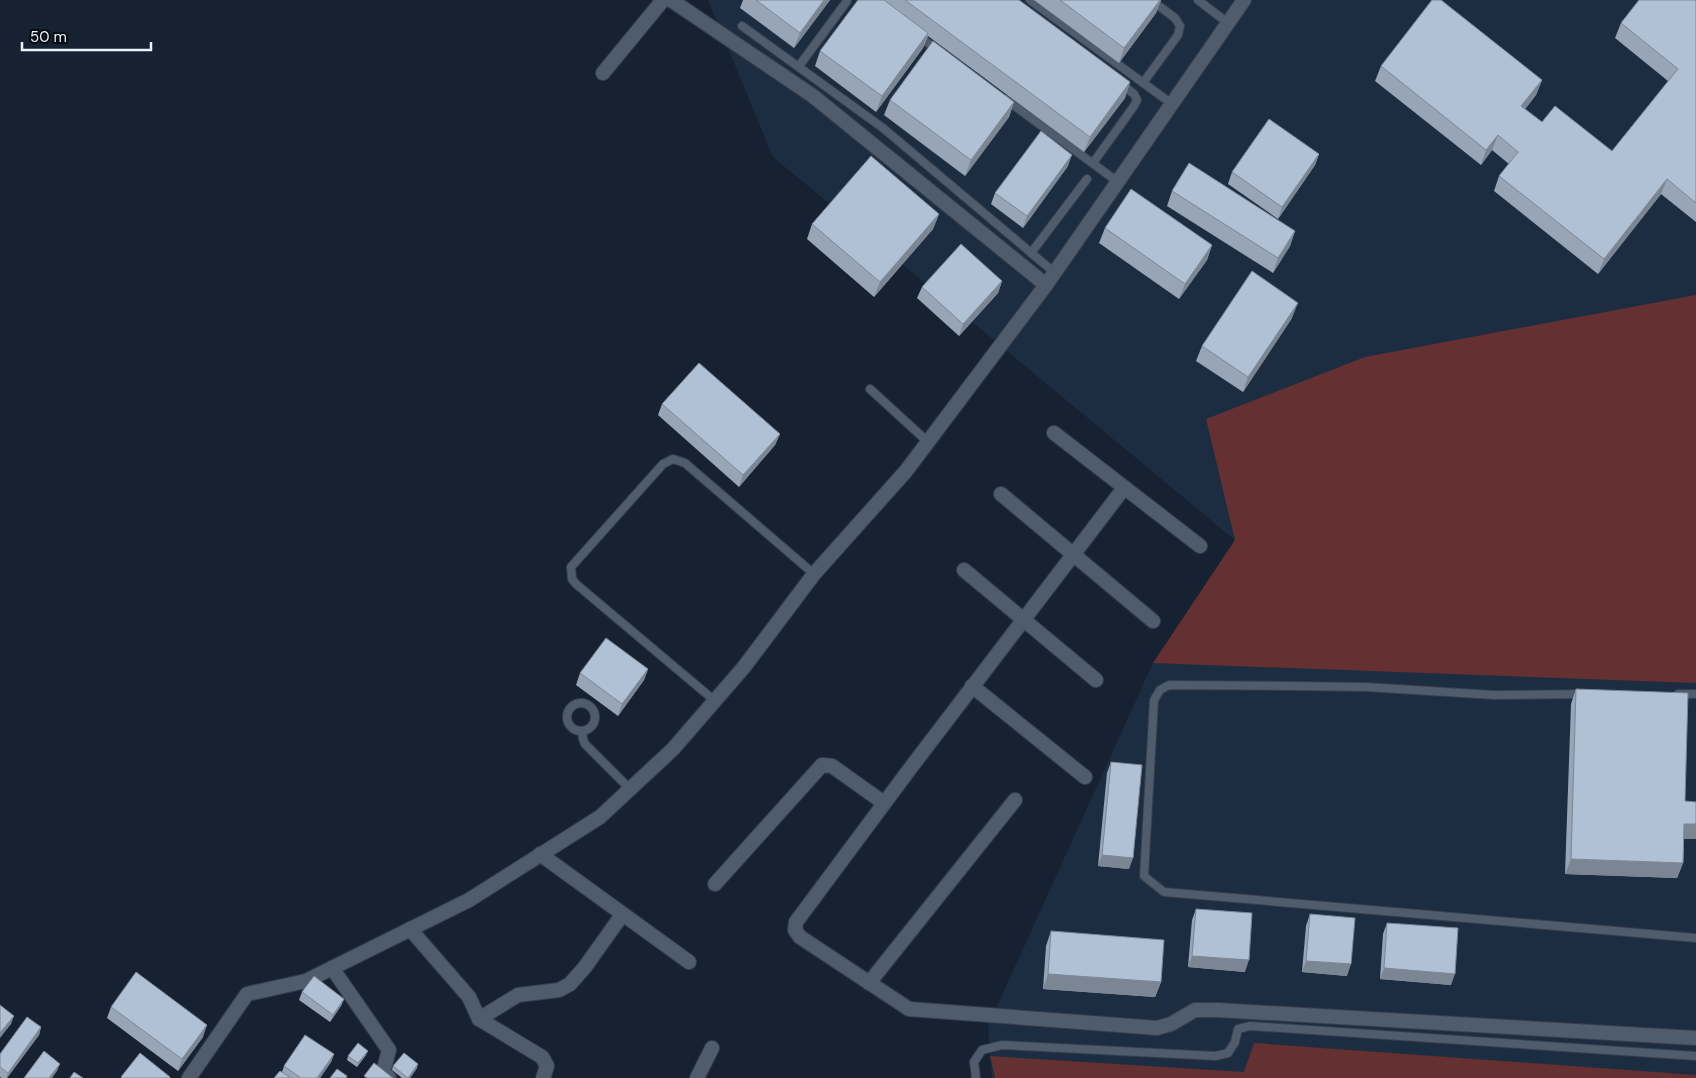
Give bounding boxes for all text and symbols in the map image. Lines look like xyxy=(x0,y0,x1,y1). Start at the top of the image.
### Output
scale bar xyxy=(22,20,151,52)
text: 50 m xyxy=(30,27,67,47)

